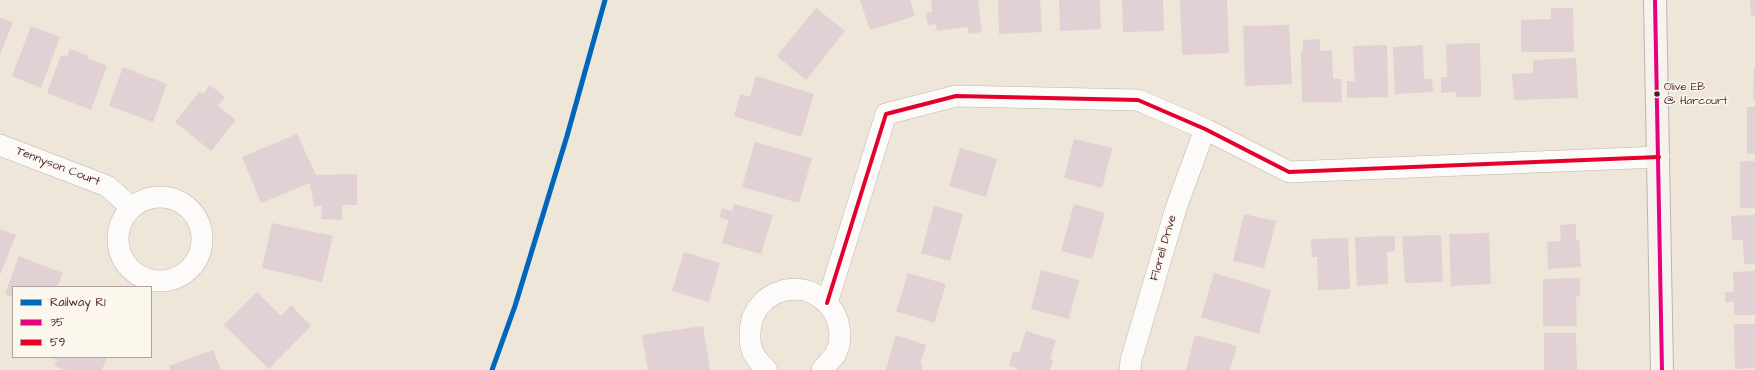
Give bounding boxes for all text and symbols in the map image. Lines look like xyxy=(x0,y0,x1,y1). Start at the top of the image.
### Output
place label: Olive EB @ Harcourt xyxy=(1664,81,1727,107)
marker: Olive EB @ Harcourt xyxy=(1652,89,1662,99)
street label: Tennyson Court xyxy=(14,144,102,190)
street label: Florell Drive xyxy=(1148,214,1180,282)
legend xyxy=(12,286,152,358)
text: Railway R1 xyxy=(50,294,106,311)
text: 35 xyxy=(50,314,65,331)
text: 59 xyxy=(50,334,65,351)

